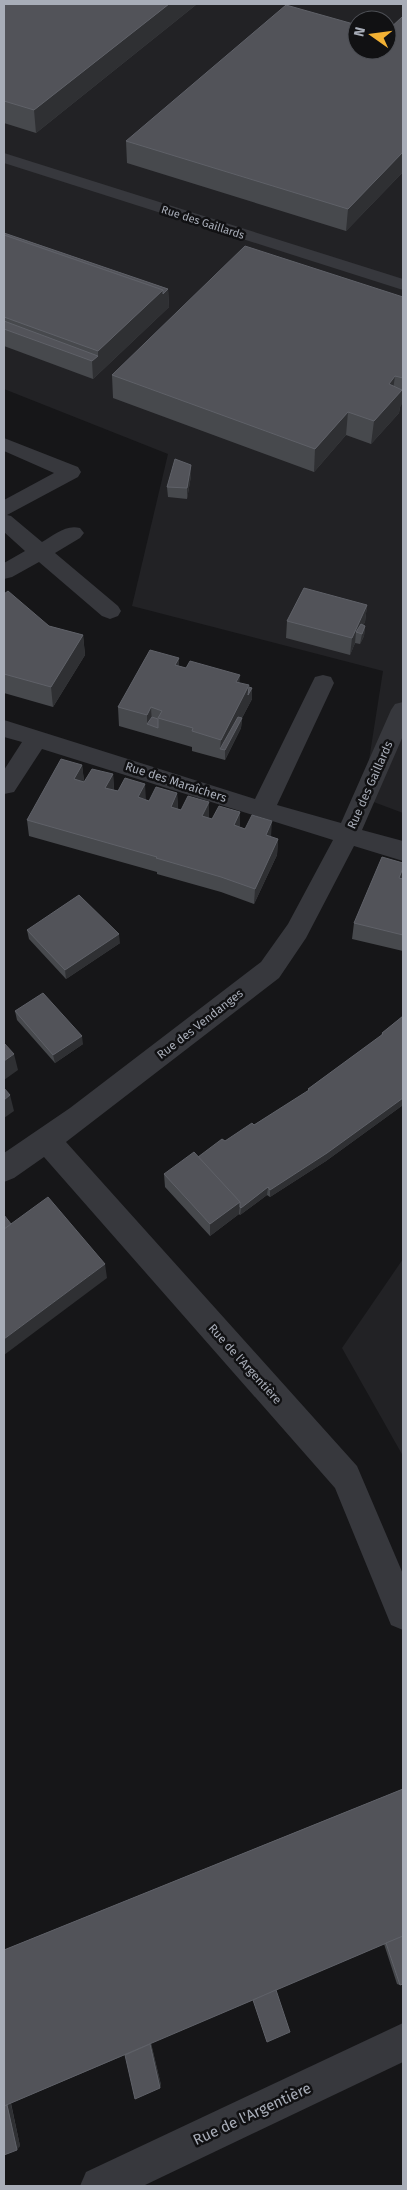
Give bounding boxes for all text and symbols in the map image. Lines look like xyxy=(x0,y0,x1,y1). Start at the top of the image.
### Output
north arrow xyxy=(347,10,397,60)
text: N xyxy=(350,25,369,39)
street label: Rue des Gaillards xyxy=(160,203,246,242)
street label: Rue des Gaillards xyxy=(344,739,396,831)
street label: Rue des Maraîchers xyxy=(124,759,229,805)
street label: Rue des Vendanges xyxy=(154,986,246,1062)
street label: Rue de l'Argentière xyxy=(206,1321,284,1407)
street label: Rue de l'Argentière xyxy=(190,2079,314,2149)

